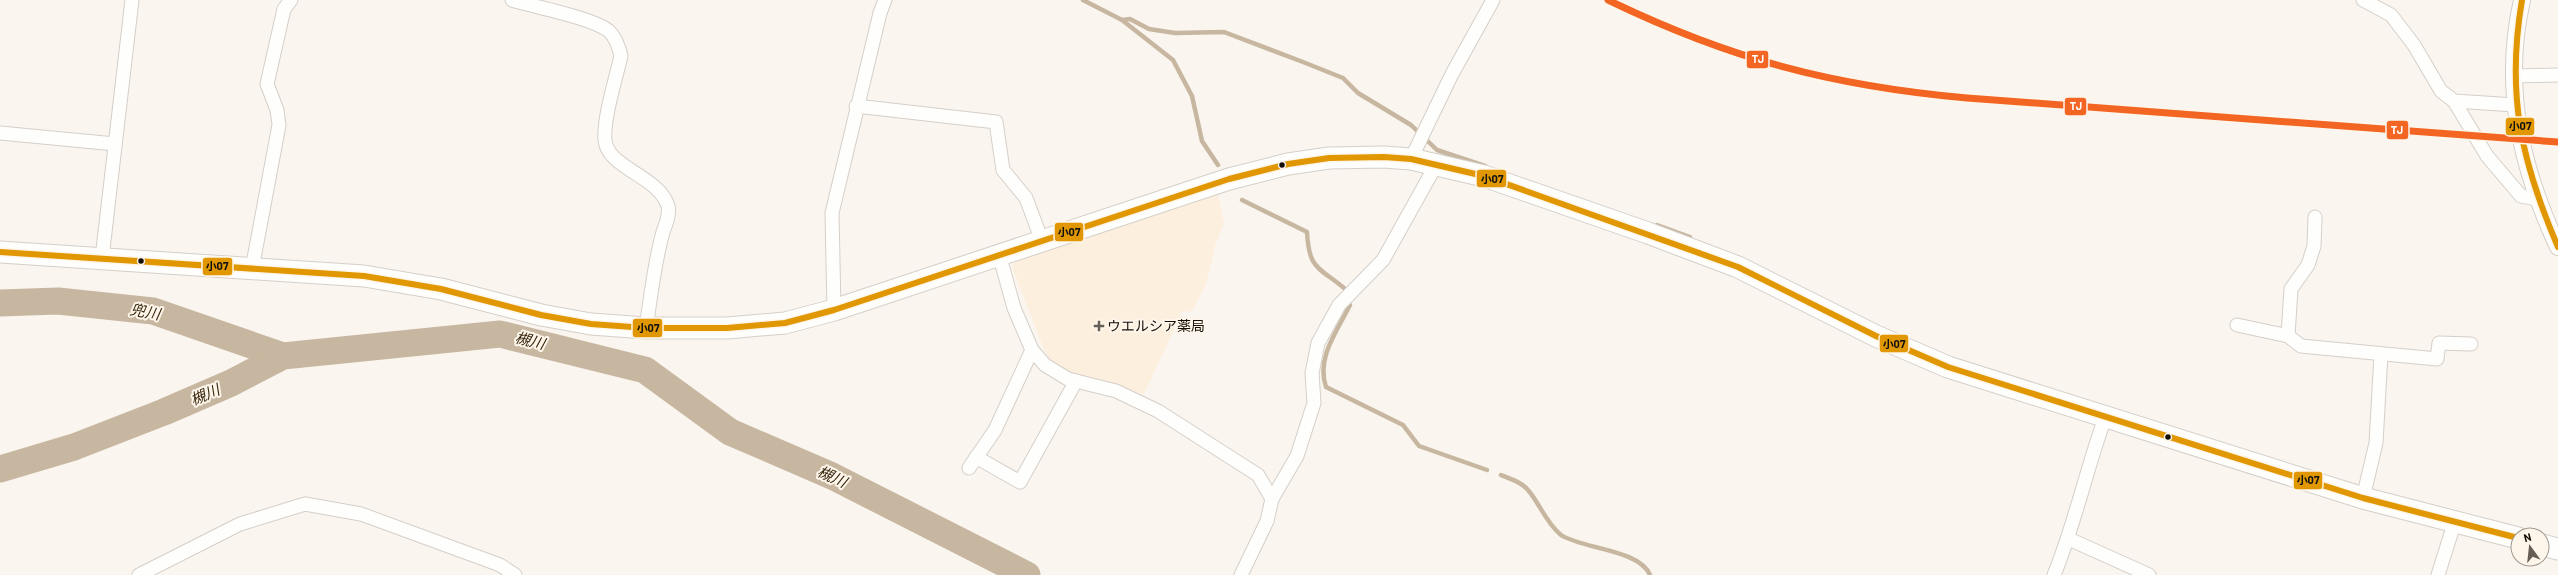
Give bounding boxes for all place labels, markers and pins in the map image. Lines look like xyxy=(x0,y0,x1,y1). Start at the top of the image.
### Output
unlabelled marker xyxy=(1277,160,1287,170)
unlabelled marker xyxy=(136,256,146,266)
place label: ウエルシア薬局 xyxy=(1107,317,1205,334)
marker: ウエルシア薬局 xyxy=(1094,321,1104,331)
unlabelled marker xyxy=(2163,432,2173,442)

